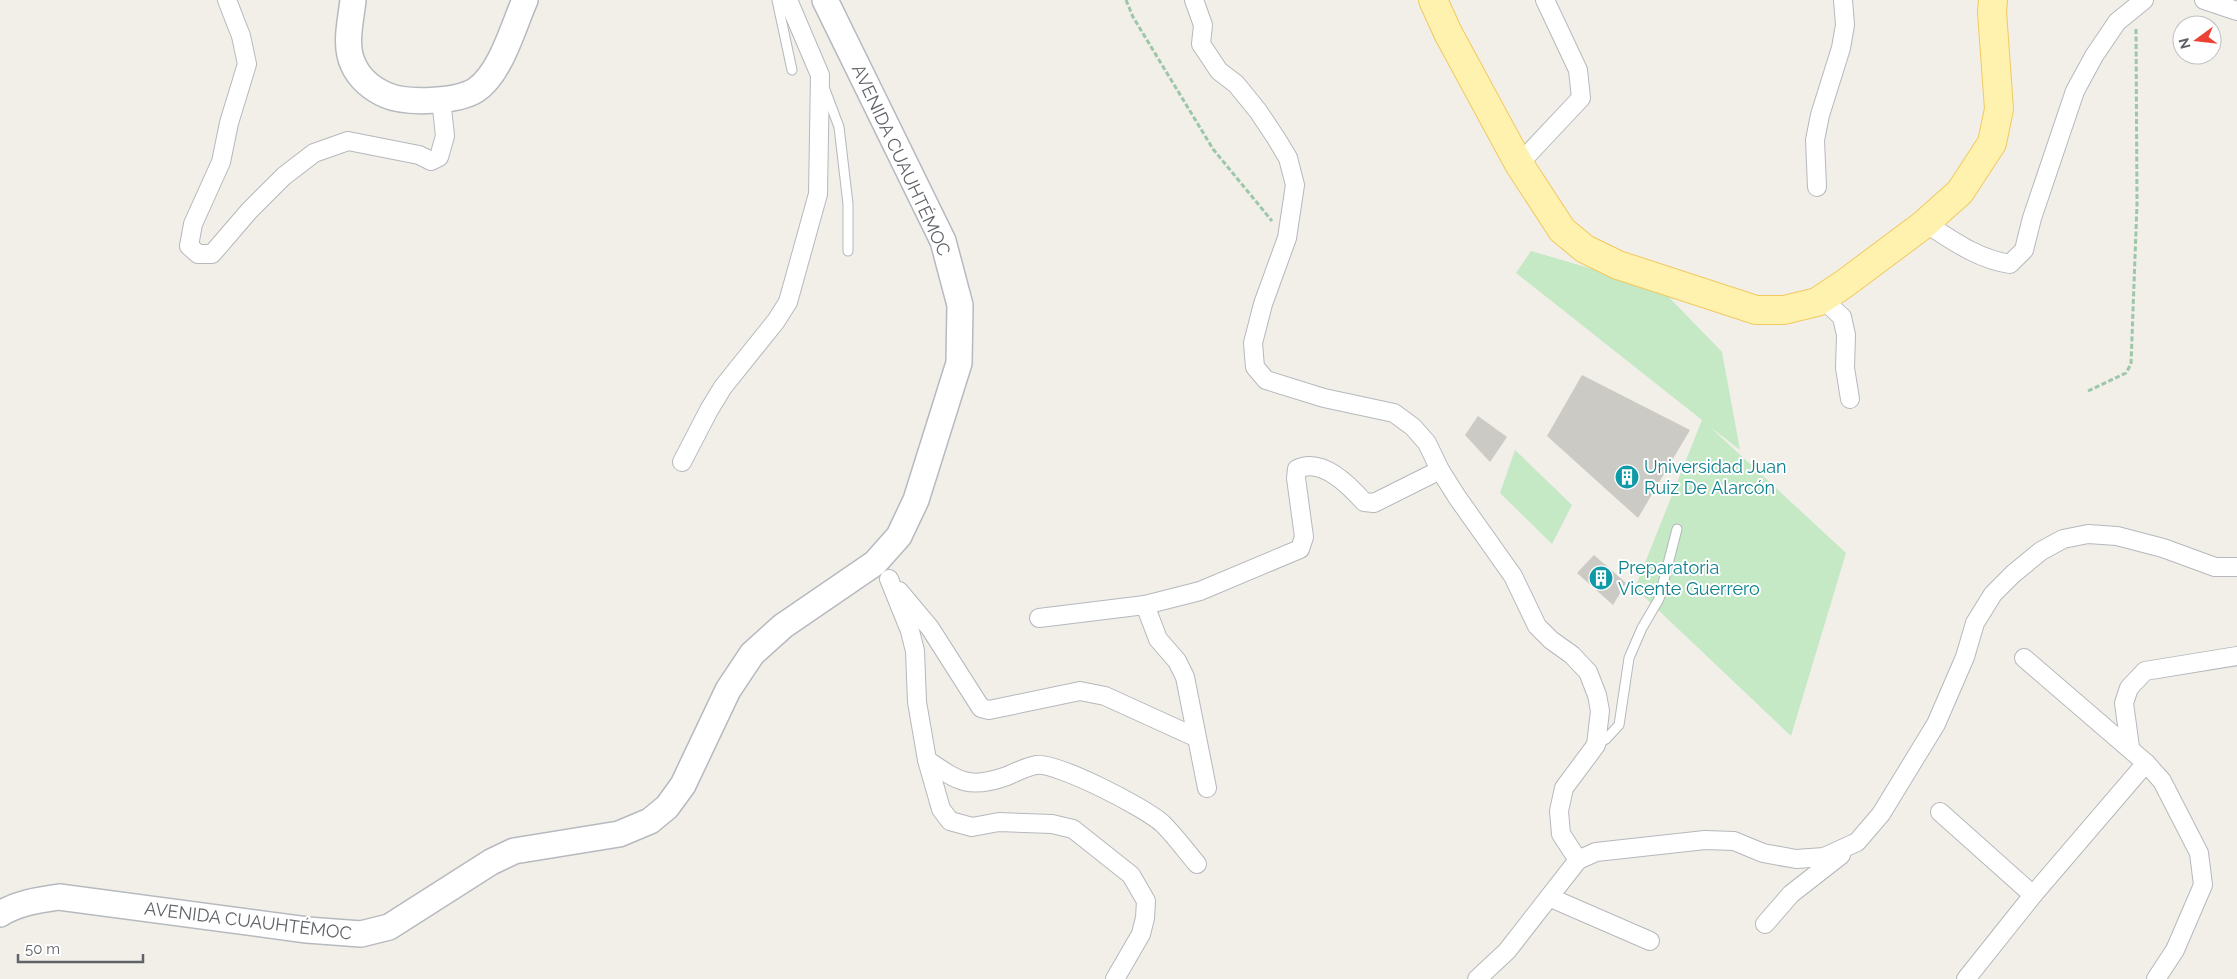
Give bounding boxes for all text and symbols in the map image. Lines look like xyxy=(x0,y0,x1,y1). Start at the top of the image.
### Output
north arrow xyxy=(2172,15,2222,65)
text: N xyxy=(2175,36,2194,51)
street label: AVENIDA CUAUHTÉMOC xyxy=(848,60,956,259)
place label: Universidad Juan Ruiz De Alarcón xyxy=(1644,456,1787,498)
building icon: Universidad Juan Ruiz De Alarcón xyxy=(1614,464,1640,490)
place label: Preparatoria Vicente Guerrero xyxy=(1618,557,1760,599)
building icon: Preparatoria Vicente Guerrero xyxy=(1588,565,1614,591)
street label: AVENIDA CUAUHTÉMOC xyxy=(143,896,353,944)
scale bar xyxy=(18,932,142,964)
text: 50 m xyxy=(25,940,60,958)

